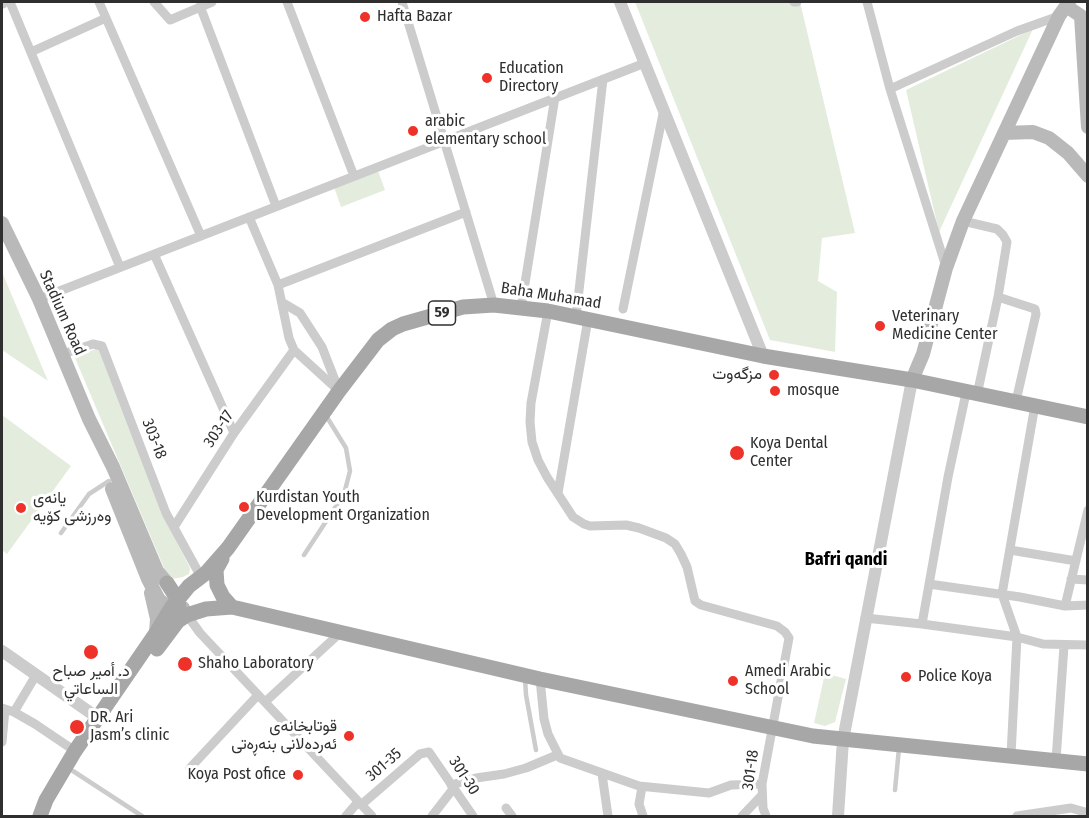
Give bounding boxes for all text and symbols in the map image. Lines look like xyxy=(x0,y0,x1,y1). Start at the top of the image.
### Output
place label: Hafta Bazar xyxy=(377,7,452,27)
marker: Hafta Bazar xyxy=(358,10,372,24)
place label: Education Directory xyxy=(499,59,564,97)
marker: Education Directory xyxy=(480,71,494,85)
place label: arabic elementary school xyxy=(425,112,546,150)
marker: arabic elementary school xyxy=(406,124,420,138)
street label: Stadium Road xyxy=(35,267,89,359)
street label: Baha Muhamad xyxy=(499,279,603,313)
road number: 59 xyxy=(428,301,456,325)
place label: Veterinary Medicine Center xyxy=(892,307,997,345)
marker: Veterinary Medicine Center xyxy=(873,319,887,333)
place label: مزگەوت xyxy=(712,365,762,385)
marker: مزگەوت xyxy=(767,368,781,382)
place label: mosque xyxy=(787,381,839,401)
marker: mosque xyxy=(768,384,782,398)
street label: 303-17 xyxy=(200,407,238,451)
street label: 303-18 xyxy=(138,416,170,462)
place label: Koya Dental Center xyxy=(750,434,828,472)
marker: Koya Dental Center xyxy=(728,444,746,462)
place label: Kurdistan Youth Development Organization xyxy=(256,488,430,526)
place label: یانه‌ی وه‌رزشی كۆیه‌ xyxy=(33,489,111,527)
marker: Kurdistan Youth Development Organization xyxy=(237,500,251,514)
marker: یانه‌ی وه‌رزشی كۆیه‌ xyxy=(14,501,28,515)
district label: Bafri qandi xyxy=(805,549,887,571)
marker: د. أمير صباح الساعاتي xyxy=(82,643,100,661)
place label: Shaho Laboratory xyxy=(198,654,314,674)
marker: Shaho Laboratory xyxy=(176,655,194,673)
place label: د. أمير صباح الساعاتي xyxy=(52,662,130,700)
place label: Amedi Arabic School xyxy=(745,662,831,700)
place label: Police Koya xyxy=(918,667,992,687)
marker: Police Koya xyxy=(899,670,913,684)
marker: Amedi Arabic School xyxy=(726,674,740,688)
place label: DR. Ari Jasm’s clinic xyxy=(90,708,169,746)
place label: قوتابخانه‌ی ئه‌رده‌لانی بنه‌ڕه‌تی xyxy=(231,717,337,755)
marker: DR. Ari Jasm’s clinic xyxy=(68,718,86,736)
marker: قوتابخانه‌ی ئه‌رده‌لانی بنه‌ڕه‌تی xyxy=(342,729,356,743)
street label: 301-35 xyxy=(362,744,406,786)
street label: 301-18 xyxy=(739,749,763,791)
street label: 301-30 xyxy=(445,753,483,799)
place label: Koya Post ofice xyxy=(188,765,286,785)
marker: Koya Post ofice xyxy=(291,768,305,782)

